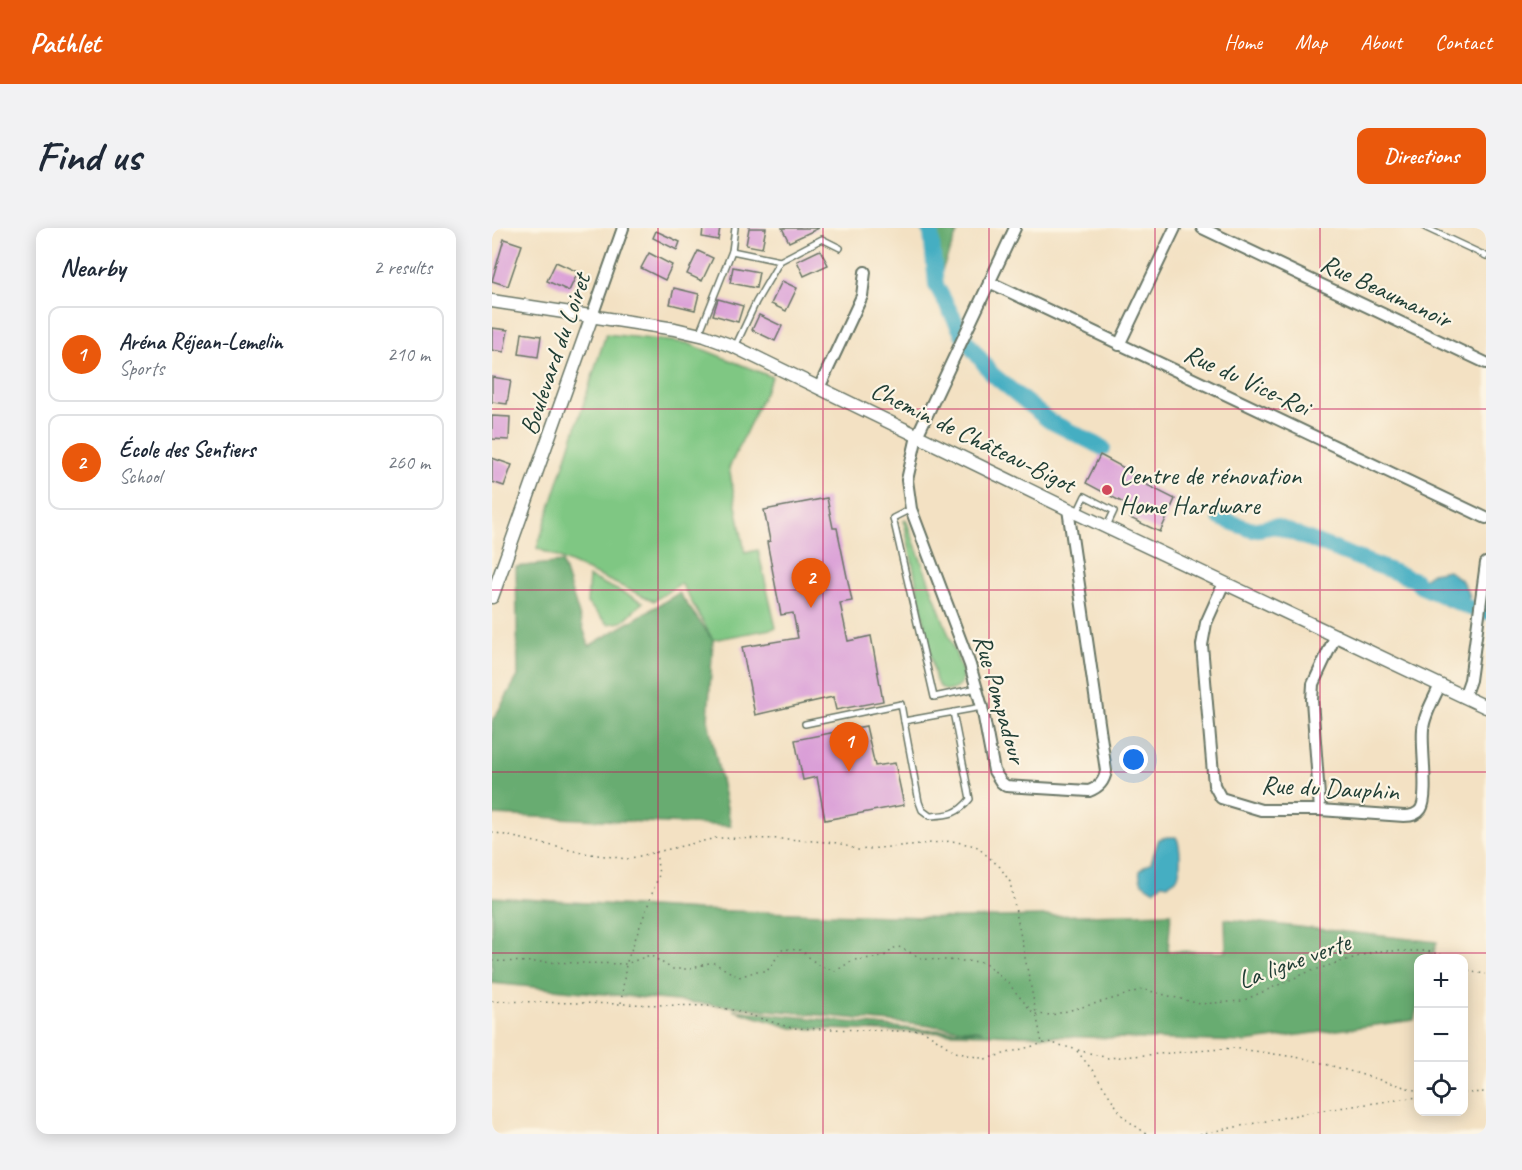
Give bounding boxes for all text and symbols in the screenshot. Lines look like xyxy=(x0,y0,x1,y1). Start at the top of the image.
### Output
text: Pathlet xyxy=(30,25,100,60)
text: Home xyxy=(1224,29,1262,55)
text: Map xyxy=(1295,29,1327,55)
text: About xyxy=(1360,29,1402,55)
text: Contact xyxy=(1435,29,1492,55)
button: Directions xyxy=(1357,128,1486,184)
text: Find us xyxy=(36,130,141,183)
street label: Rue Beaumanoir xyxy=(1315,246,1459,337)
text: Nearby xyxy=(60,251,125,284)
text: 2 results xyxy=(373,255,432,280)
street label: Boulevard du Loiret xyxy=(512,267,599,439)
text: Aréna Réjean‑Lemelin xyxy=(119,328,283,356)
street label: Rue du Vice-Roi xyxy=(1179,337,1318,425)
text: 1 xyxy=(77,342,86,367)
text: 210 m xyxy=(387,342,430,367)
text: Sports xyxy=(119,356,164,381)
street label: Chemin de Château-Bigot xyxy=(865,373,1083,502)
text: École des Sentiers xyxy=(119,436,255,464)
text: 2 xyxy=(77,450,86,475)
text: 260 m xyxy=(387,450,430,475)
place label: Centre de rénovation Home Hardware xyxy=(1119,459,1302,522)
text: School xyxy=(119,464,162,489)
marker: Centre de rénovation Home Hardware xyxy=(1100,483,1114,497)
pin: 2 xyxy=(792,558,830,608)
street label: Rue Pompadour xyxy=(966,631,1035,770)
pin: 1 xyxy=(830,722,868,772)
your location xyxy=(1119,745,1148,774)
street label: Rue du Dauphin xyxy=(1260,768,1401,808)
street label: La ligne verte xyxy=(1233,925,1356,997)
map controls xyxy=(1414,954,1468,1116)
button: + xyxy=(1414,954,1468,1008)
button: − xyxy=(1414,1008,1468,1062)
button: locate xyxy=(1414,1062,1468,1116)

